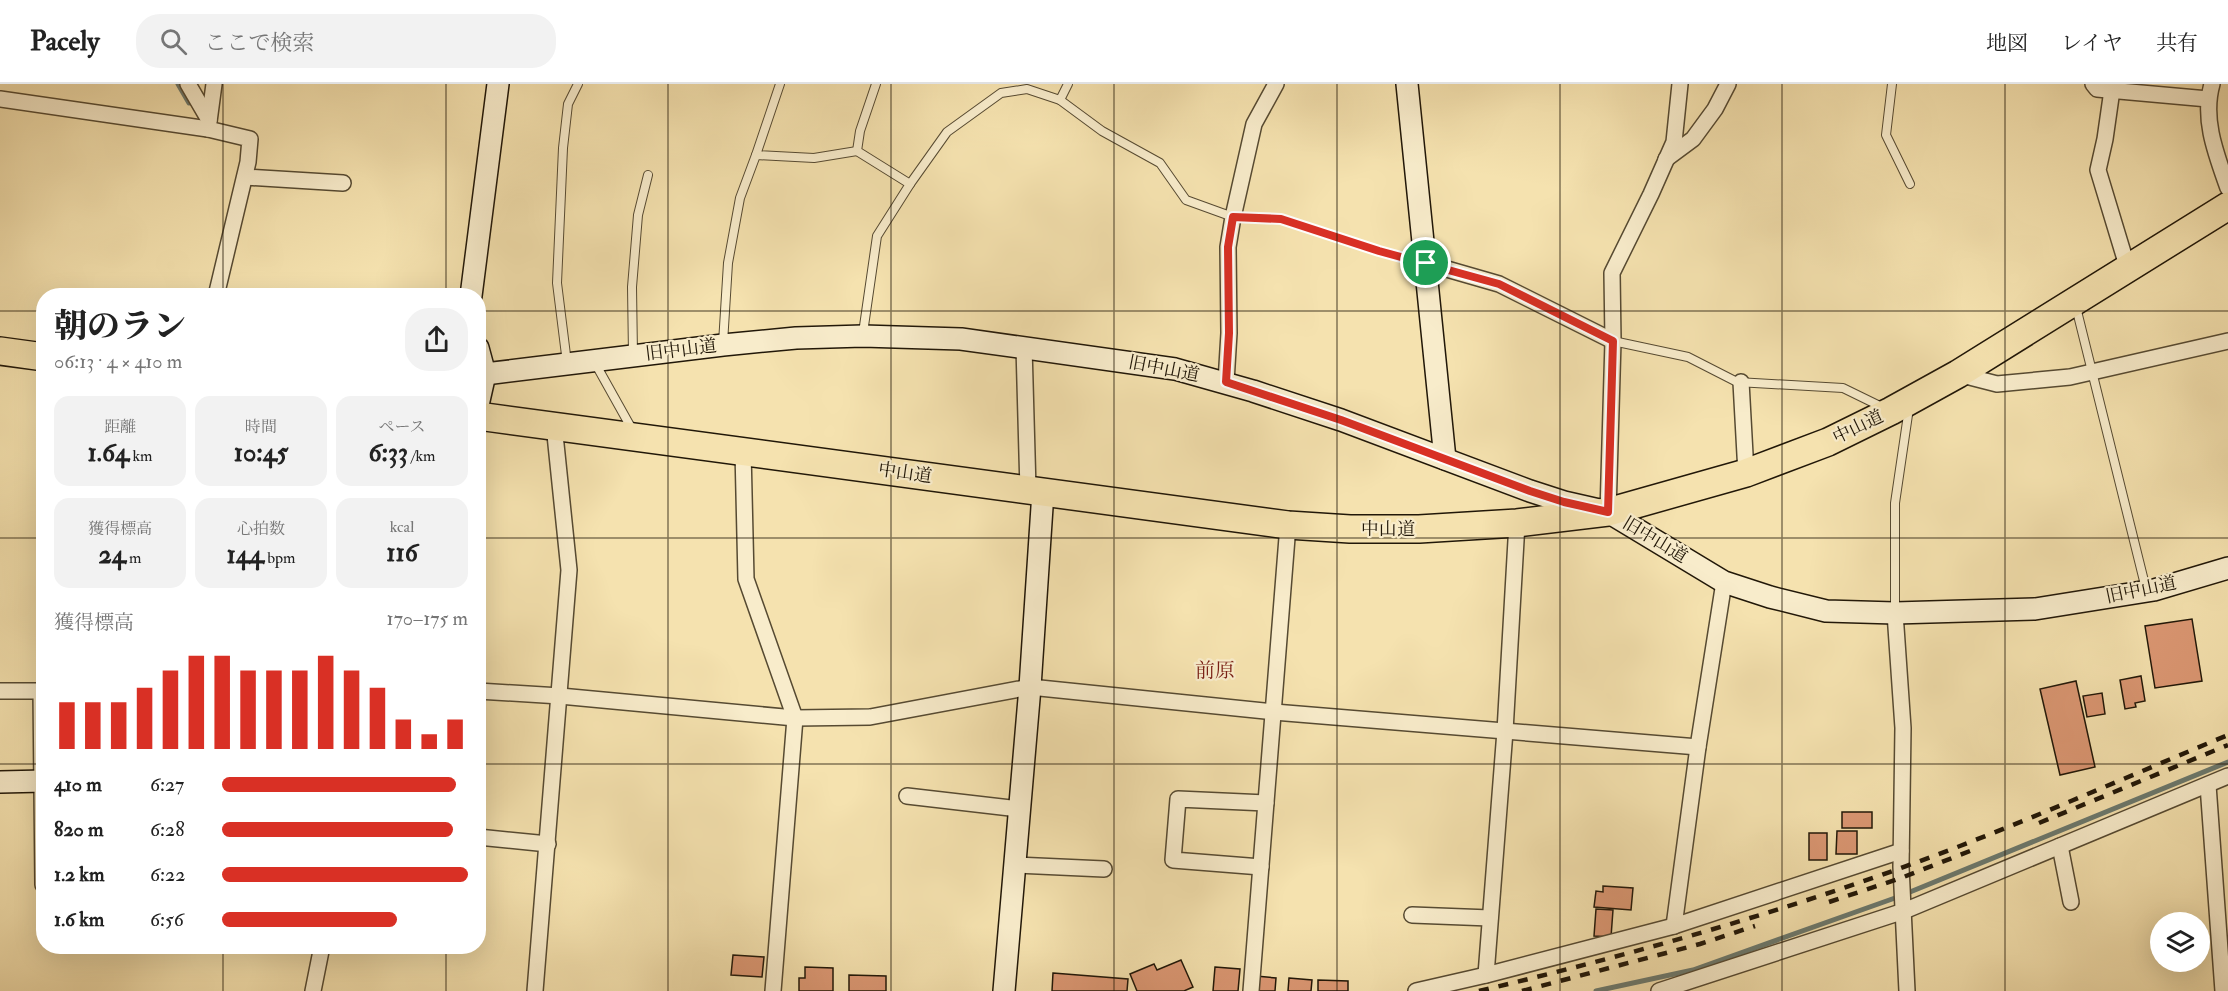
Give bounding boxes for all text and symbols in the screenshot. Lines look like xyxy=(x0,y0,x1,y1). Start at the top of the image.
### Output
search box xyxy=(136,14,556,68)
text: Pacely xyxy=(30,24,100,59)
icon: search xyxy=(157,25,190,58)
text: ここで検索 xyxy=(205,29,315,57)
text: 地図 xyxy=(1986,30,2028,57)
text: レイヤ xyxy=(2061,30,2123,57)
text: 共有 xyxy=(2156,30,2198,57)
pin xyxy=(1400,237,1451,288)
icon: arrive xyxy=(1409,246,1442,279)
text: 朝のラン xyxy=(54,306,186,347)
button: share xyxy=(405,308,468,371)
street label: 旧中山道 xyxy=(644,334,718,366)
text: 06:13 · 4 × 410 m xyxy=(54,349,182,374)
street label: 旧中山道 xyxy=(1126,351,1202,387)
street label: 中山道 xyxy=(1829,405,1887,449)
text: 距離 xyxy=(104,417,136,437)
text: 時間 xyxy=(245,417,277,437)
text: ペース xyxy=(378,417,426,437)
text: 1.64 xyxy=(88,437,129,469)
text: 10:45 xyxy=(234,437,288,469)
text: 6:33 xyxy=(368,437,408,469)
text: km xyxy=(129,446,152,466)
text: /km xyxy=(408,446,436,466)
street label: 中山道 xyxy=(877,458,933,488)
street label: 旧中山道 xyxy=(1618,512,1692,568)
text: kcal xyxy=(390,517,414,537)
street label: 中山道 xyxy=(1361,518,1415,541)
text: 獲得標高 xyxy=(88,519,152,539)
text: 心拍数 xyxy=(237,519,285,539)
text: 116 xyxy=(386,537,418,569)
text: 24 xyxy=(99,539,126,571)
text: 144 xyxy=(226,539,264,571)
text: m xyxy=(126,548,141,568)
text: bpm xyxy=(264,548,296,568)
street label: 旧中山道 xyxy=(2103,571,2179,609)
text: 170–175 m xyxy=(387,606,468,631)
text: 獲得標高 xyxy=(54,610,134,635)
district label: 前原 xyxy=(1195,658,1235,683)
text: 410 m xyxy=(54,772,102,797)
text: 6:27 xyxy=(150,772,184,797)
text: 820 m xyxy=(54,817,104,842)
text: 6:28 xyxy=(150,817,185,842)
text: 1.2 km xyxy=(54,862,104,887)
text: 6:22 xyxy=(150,862,185,887)
text: 1.6 km xyxy=(54,907,104,932)
text: 6:56 xyxy=(150,907,184,932)
map controls xyxy=(2150,912,2210,972)
button: layers xyxy=(2150,912,2210,972)

